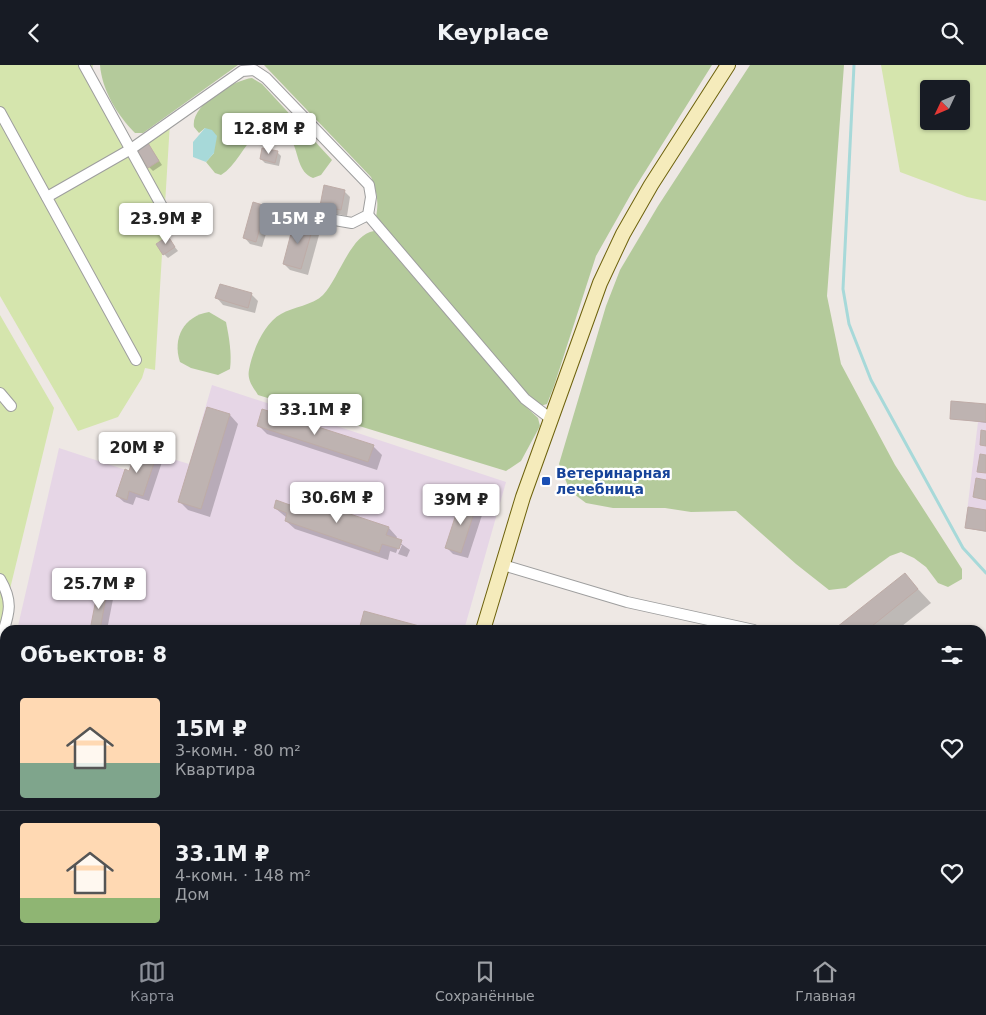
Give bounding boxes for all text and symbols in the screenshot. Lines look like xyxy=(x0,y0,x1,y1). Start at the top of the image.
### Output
icon: back xyxy=(20,19,48,47)
icon: search xyxy=(938,19,966,47)
text: Keyplace xyxy=(437,20,549,45)
north arrow xyxy=(920,80,970,130)
map controls xyxy=(920,80,970,130)
pin: 12.8M ₽ xyxy=(223,113,315,155)
text: 12.8M ₽ xyxy=(233,119,305,138)
pin: 23.9M ₽ xyxy=(120,203,212,245)
pin: 15M ₽ xyxy=(263,203,333,245)
text: 23.9M ₽ xyxy=(130,209,202,228)
text: 15M ₽ xyxy=(271,209,325,228)
pin: 33.1M ₽ xyxy=(269,393,361,436)
text: 33.1M ₽ xyxy=(279,400,351,419)
pin: 20M ₽ xyxy=(102,431,172,474)
text: 20M ₽ xyxy=(110,438,164,457)
place label: Ветеринарная лечебница xyxy=(556,465,671,497)
marker: Ветеринарная лечебница xyxy=(540,475,552,487)
pin: 30.6M ₽ xyxy=(291,481,383,524)
pin: 39M ₽ xyxy=(426,483,496,526)
text: 30.6M ₽ xyxy=(301,488,373,507)
text: 39M ₽ xyxy=(434,490,488,509)
pin: 25.7M ₽ xyxy=(53,567,145,610)
text: 25.7M ₽ xyxy=(63,574,135,593)
icon: filters xyxy=(938,641,966,669)
text: Объектов: 8 xyxy=(20,643,167,667)
text: 15M ₽ xyxy=(175,717,247,741)
icon: home xyxy=(60,718,120,778)
icon: heart xyxy=(938,734,966,762)
text: 3-комн. · 80 m² xyxy=(175,741,301,760)
text: Квартира xyxy=(175,760,255,779)
text: 33.1M ₽ xyxy=(175,842,270,866)
icon: home xyxy=(60,843,120,903)
icon: heart xyxy=(938,859,966,887)
text: 4-комн. · 148 m² xyxy=(175,866,311,885)
text: Дом xyxy=(175,885,209,904)
tab: Карта xyxy=(130,958,174,1004)
tab: Сохранённые xyxy=(435,958,535,1004)
tab: Главная xyxy=(795,958,856,1004)

